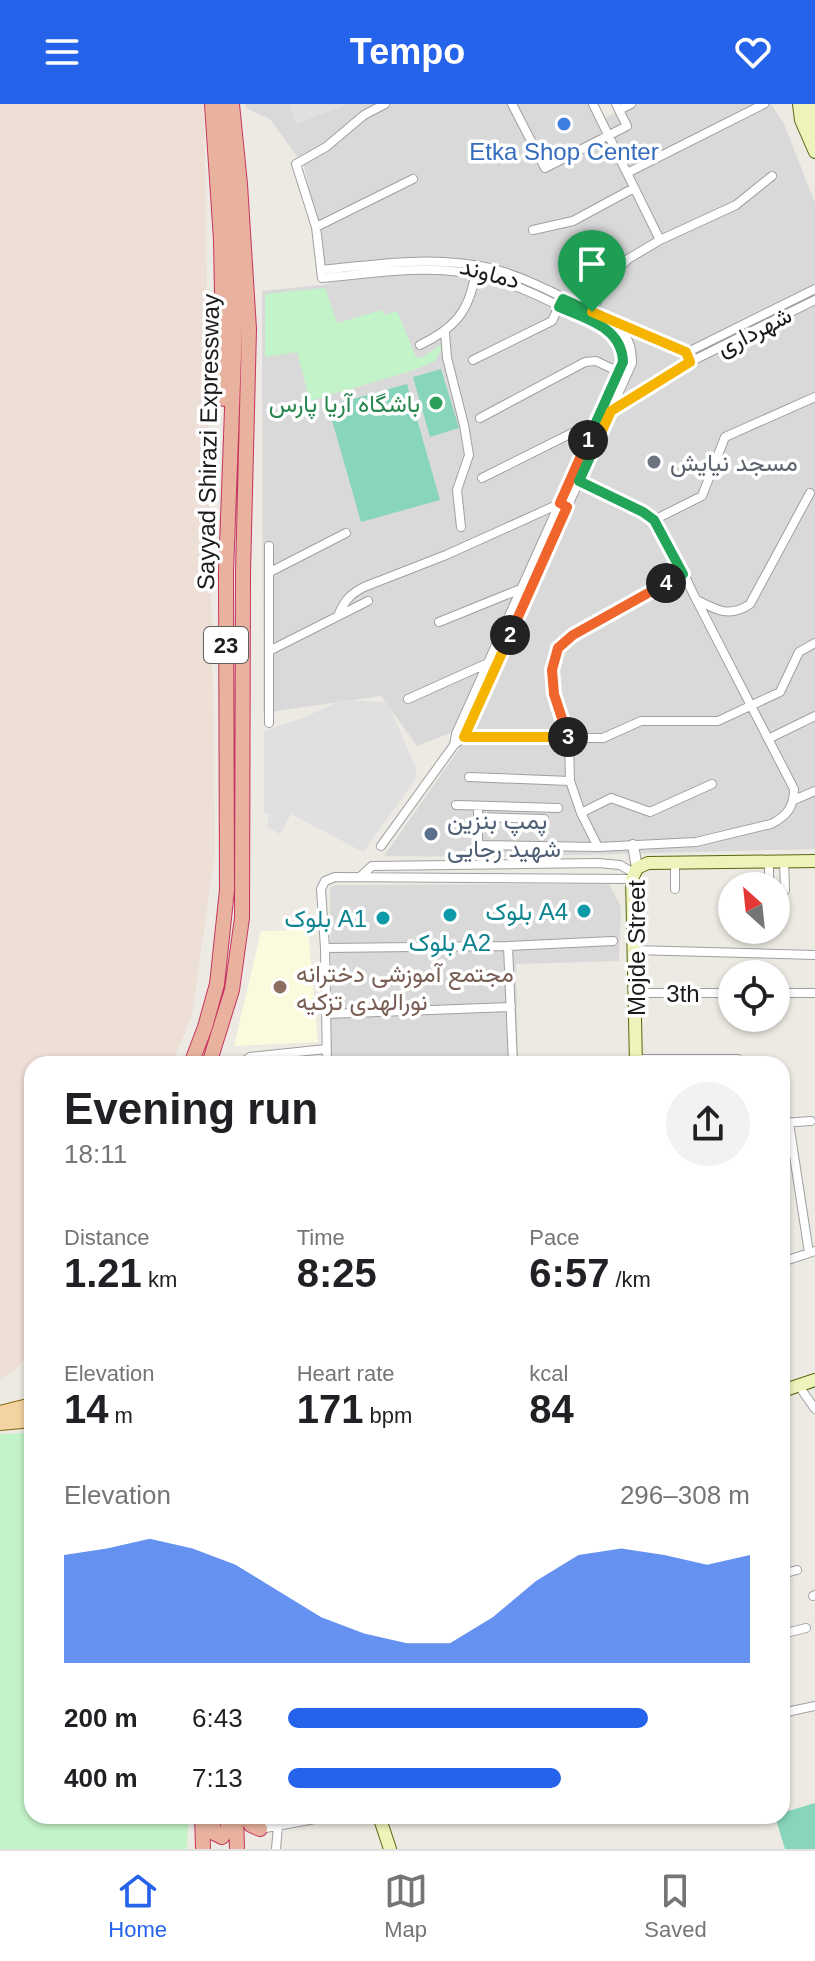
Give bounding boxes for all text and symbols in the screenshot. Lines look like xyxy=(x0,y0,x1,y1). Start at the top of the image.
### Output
icon: menu xyxy=(40,30,84,74)
icon: heart xyxy=(731,30,775,74)
text: Tempo xyxy=(350,31,465,72)
marker: Etka Shop Center xyxy=(555,115,573,133)
place label: Etka Shop Center xyxy=(469,138,659,165)
pin xyxy=(558,230,626,312)
icon: arrive xyxy=(570,242,614,286)
street label: دماوند xyxy=(457,252,523,296)
street label: Sayyad Shirazi Expressway xyxy=(192,294,224,590)
street label: شهرداری xyxy=(712,301,797,363)
place label: باشگاه آریا پارس xyxy=(269,390,420,420)
marker: باشگاه آریا پارس xyxy=(427,394,445,412)
pin: 1 xyxy=(568,420,608,460)
text: 1 xyxy=(582,427,594,452)
place label: مسجد نیایش xyxy=(670,449,798,477)
marker: مسجد نیایش xyxy=(645,453,663,471)
pin: 4 xyxy=(646,563,686,603)
text: 4 xyxy=(660,570,672,595)
pin: 2 xyxy=(490,615,530,655)
text: 2 xyxy=(504,622,516,647)
road number: 23 xyxy=(204,627,248,663)
pin: 3 xyxy=(548,717,588,757)
text: 3 xyxy=(562,724,574,749)
place label: پمپ بنزین شهید رجایی xyxy=(447,807,561,864)
marker: پمپ بنزین شهید رجایی xyxy=(422,825,440,843)
north arrow xyxy=(718,872,790,944)
map controls xyxy=(718,872,790,1032)
street label: Mojde Street xyxy=(623,880,650,1016)
place label: بلوک A4 xyxy=(486,898,568,927)
marker: بلوک A4 xyxy=(575,902,593,920)
place label: بلوک A1 xyxy=(285,905,367,934)
marker: بلوک A2 xyxy=(441,906,459,924)
marker: بلوک A1 xyxy=(374,909,392,927)
place label: بلوک A2 xyxy=(409,929,491,958)
place label: مجتمع آموزشی دخترانه نورالهدی تزکیه xyxy=(296,960,514,1017)
button: locate xyxy=(718,960,790,1032)
marker: مجتمع آموزشی دخترانه نورالهدی تزکیه xyxy=(271,978,289,996)
street label: 3th xyxy=(666,980,700,1007)
button: share xyxy=(666,1082,750,1166)
text: Evening run xyxy=(64,1084,318,1133)
text: 18:11 xyxy=(64,1139,127,1169)
text: Distance xyxy=(64,1225,150,1250)
text: Time xyxy=(297,1225,345,1250)
text: Pace xyxy=(529,1225,579,1250)
text: 1.21 xyxy=(64,1251,142,1295)
text: 8:25 xyxy=(297,1251,377,1295)
text: 6:57 xyxy=(529,1251,609,1295)
text: km xyxy=(142,1267,177,1292)
text: /km xyxy=(609,1267,651,1292)
text: Elevation xyxy=(64,1361,155,1386)
text: Heart rate xyxy=(297,1361,394,1386)
text: kcal xyxy=(529,1361,568,1386)
text: 14 xyxy=(64,1387,109,1431)
text: 171 xyxy=(297,1387,363,1431)
text: 84 xyxy=(529,1387,574,1431)
text: m xyxy=(109,1403,133,1428)
text: bpm xyxy=(363,1403,412,1428)
text: Elevation xyxy=(64,1480,171,1510)
text: 296–308 m xyxy=(620,1480,750,1510)
text: 200 m xyxy=(64,1703,138,1733)
text: 6:43 xyxy=(192,1703,243,1733)
text: 400 m xyxy=(64,1763,138,1793)
text: 7:13 xyxy=(192,1763,243,1793)
tab: Home xyxy=(108,1869,167,1943)
tab: Map xyxy=(384,1869,428,1943)
tab: Saved xyxy=(644,1869,707,1943)

